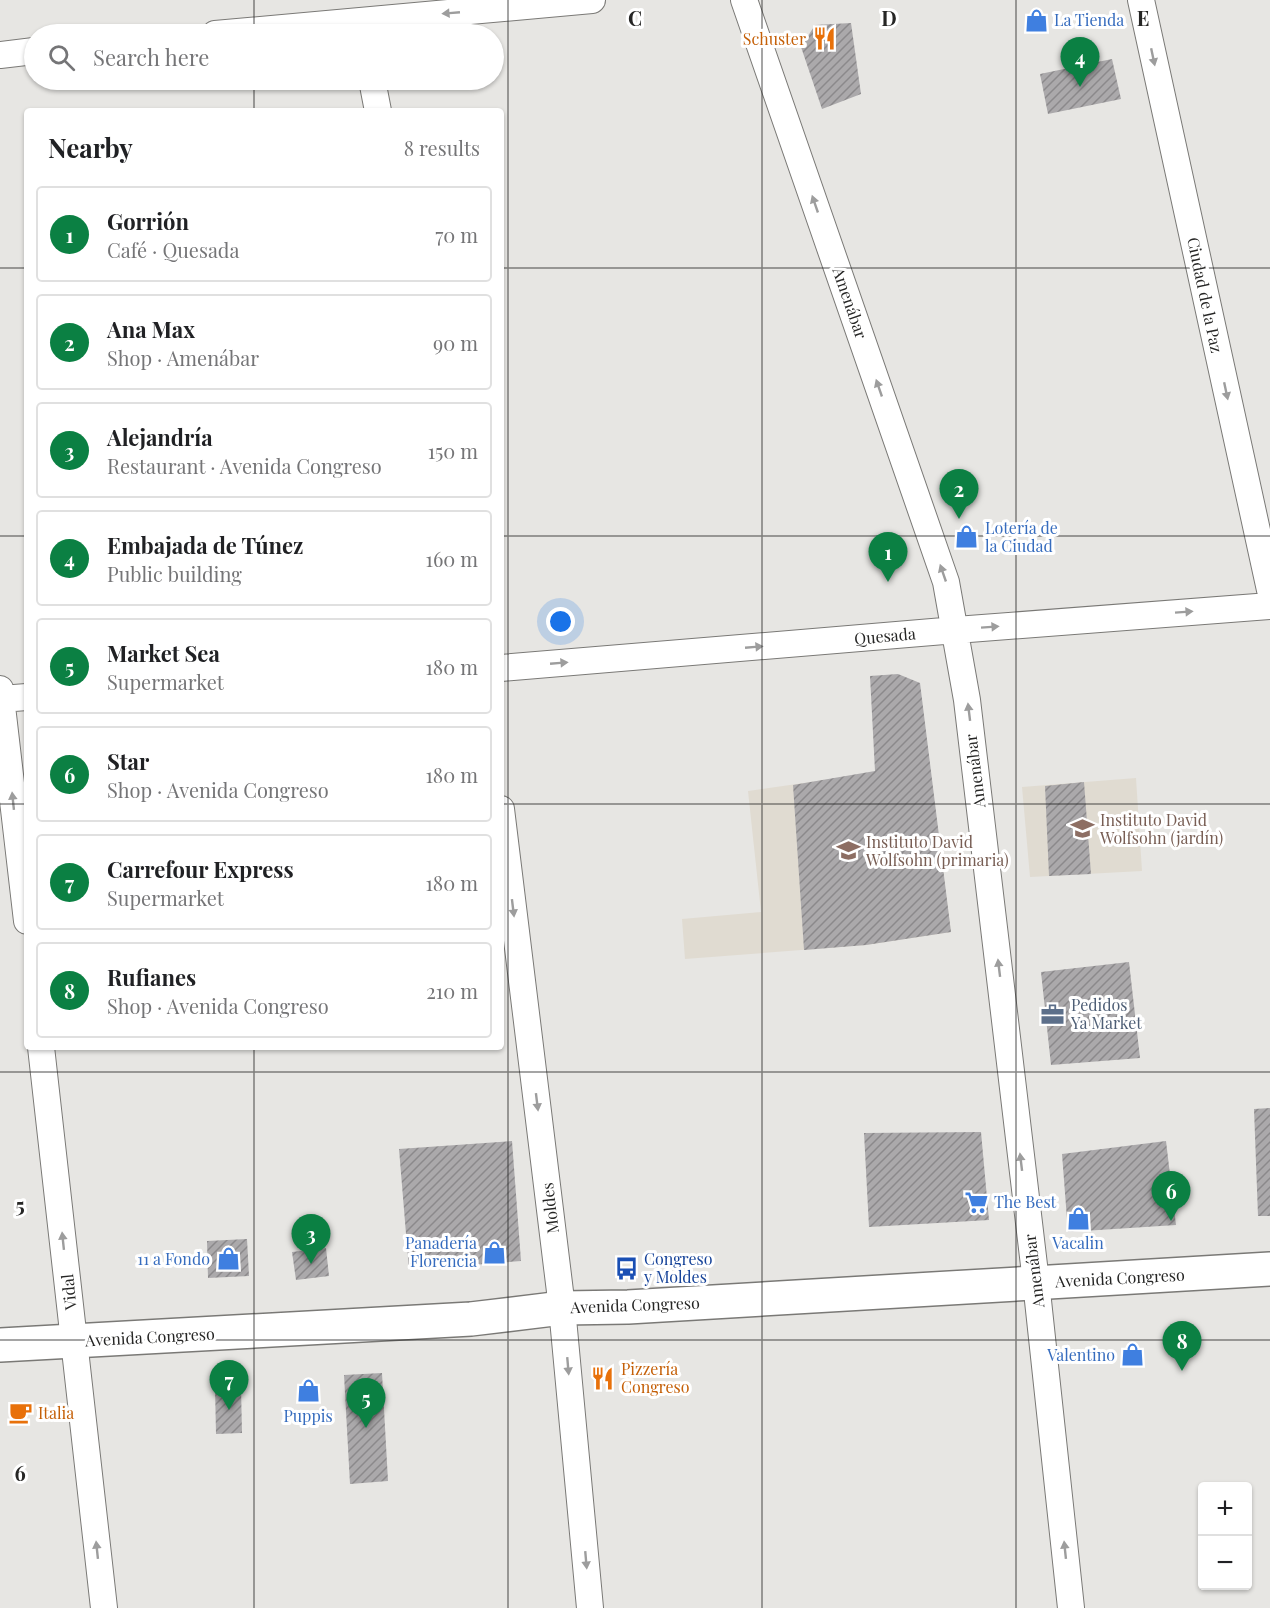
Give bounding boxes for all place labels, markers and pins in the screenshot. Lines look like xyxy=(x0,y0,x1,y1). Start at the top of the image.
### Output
shop icon: La Tienda xyxy=(1023,7,1049,33)
place label: La Tienda xyxy=(1054,9,1124,30)
restaurant icon: Schuster xyxy=(811,26,837,52)
place label: Schuster xyxy=(743,28,806,49)
pin: 4 xyxy=(1060,38,1100,87)
pin: 2 xyxy=(940,470,978,519)
place label: Lotería de la Ciudad xyxy=(985,517,1058,556)
shop icon: Lotería de la Ciudad xyxy=(954,524,980,550)
pin: 1 xyxy=(868,532,908,582)
place label: Instituto David Wolfsohn (jardín) xyxy=(1099,809,1223,848)
school or university icon: Instituto David Wolfsohn (jardín) xyxy=(1069,816,1095,842)
place label: Instituto David Wolfsohn (primaria) xyxy=(865,831,1009,870)
school or university icon: Instituto David Wolfsohn (primaria) xyxy=(835,838,861,864)
place label: Pedidos Ya Market xyxy=(1070,994,1142,1033)
office icon: Pedidos Ya Market xyxy=(1040,1001,1066,1027)
pin: 6 xyxy=(1152,1172,1190,1221)
supermarket icon: The Best xyxy=(963,1189,989,1215)
place label: The Best xyxy=(994,1191,1057,1212)
shop icon: Vacalin xyxy=(1065,1205,1091,1231)
pin: 3 xyxy=(292,1214,330,1264)
place label: Panadería Florencia xyxy=(405,1232,477,1271)
place label: Vacalin xyxy=(1051,1232,1104,1253)
shop icon: Panadería Florencia xyxy=(482,1239,508,1265)
shop icon: 11 a Fondo xyxy=(215,1246,241,1272)
place label: 11 a Fondo xyxy=(137,1248,210,1269)
place label: Congreso y Moldes xyxy=(643,1248,713,1287)
bus stop icon: Congreso y Moldes xyxy=(613,1255,639,1281)
pin: 8 xyxy=(1162,1322,1202,1371)
shop icon: Valentino xyxy=(1120,1342,1146,1368)
place label: Valentino xyxy=(1046,1344,1115,1365)
place label: Pizzería Congreso xyxy=(621,1358,690,1397)
pin: 7 xyxy=(210,1360,248,1410)
restaurant icon: Pizzería Congreso xyxy=(590,1365,616,1391)
shop icon: Puppis xyxy=(295,1378,321,1404)
pin: 5 xyxy=(346,1378,386,1428)
cafe icon: Italia xyxy=(7,1400,33,1426)
place label: Italia xyxy=(38,1402,74,1423)
place label: Puppis xyxy=(283,1405,333,1426)

